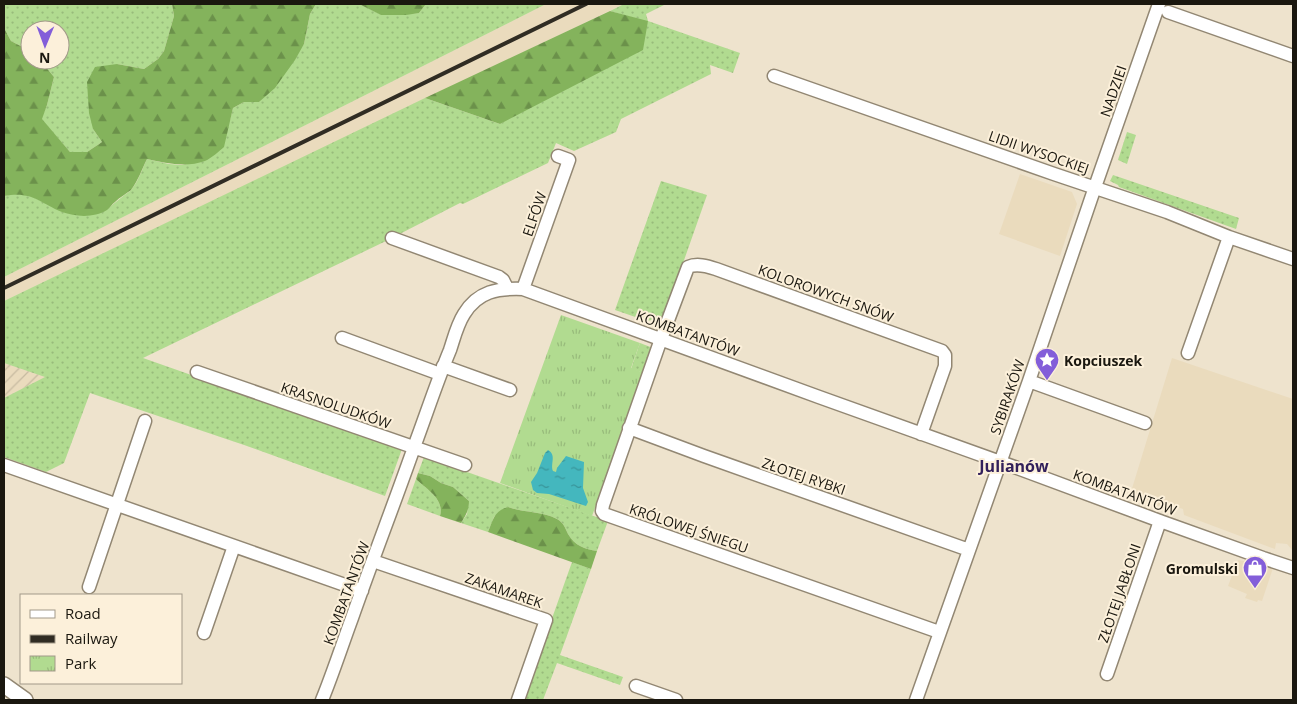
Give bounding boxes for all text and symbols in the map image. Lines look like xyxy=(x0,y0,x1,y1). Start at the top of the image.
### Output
north arrow xyxy=(20,20,70,70)
text: N xyxy=(39,49,51,68)
street label: NADZIEI xyxy=(1095,63,1131,119)
street label: LIDII WYSOCKIEJ xyxy=(986,126,1092,178)
street label: ELFÓW xyxy=(518,189,551,239)
street label: KOLOROWYCH SNÓW xyxy=(756,260,896,326)
street label: KOMBATANTÓW xyxy=(634,306,742,361)
place icon: Kopciuszek xyxy=(1034,347,1060,381)
place label: Kopciuszek xyxy=(1064,351,1143,370)
street label: SYBIRAKÓW xyxy=(985,357,1029,437)
street label: KRASNOLUDKÓW xyxy=(278,377,394,433)
street label: ZŁOTEJ RYBKI xyxy=(760,453,848,499)
district label: Julianów xyxy=(977,455,1049,477)
street label: KOMBATANTÓW xyxy=(1071,465,1179,520)
street label: KRÓLOWEJ ŚNIEGU xyxy=(627,499,751,557)
street label: KOMBATANTÓW xyxy=(319,539,374,647)
street label: ZŁOTEJ JABŁONI xyxy=(1093,541,1145,645)
shop icon: Gromulski xyxy=(1242,555,1268,589)
place label: Gromulski xyxy=(1166,559,1238,578)
street label: ZAKAMAREK xyxy=(463,568,546,612)
legend xyxy=(20,594,182,684)
text: Road xyxy=(65,603,101,623)
text: Railway xyxy=(65,628,118,648)
text: Park xyxy=(65,653,96,673)

